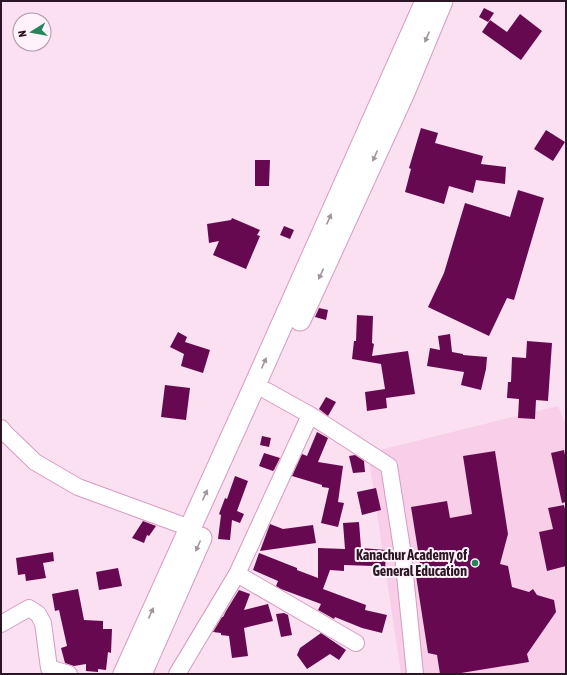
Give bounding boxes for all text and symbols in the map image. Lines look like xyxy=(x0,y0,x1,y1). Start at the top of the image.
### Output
north arrow xyxy=(12,12,52,52)
text: N xyxy=(16,30,29,38)
one-way arrow xyxy=(424,31,430,43)
one-way arrow xyxy=(372,151,378,162)
one-way arrow xyxy=(326,214,332,225)
one-way arrow xyxy=(317,269,323,281)
one-way arrow xyxy=(262,357,268,369)
one-way arrow xyxy=(202,489,208,500)
one-way arrow xyxy=(195,540,201,551)
place label: Kanachur Academy of General Education xyxy=(356,547,467,579)
marker: Kanachur Academy of General Education xyxy=(470,558,480,568)
one-way arrow xyxy=(148,607,155,619)

